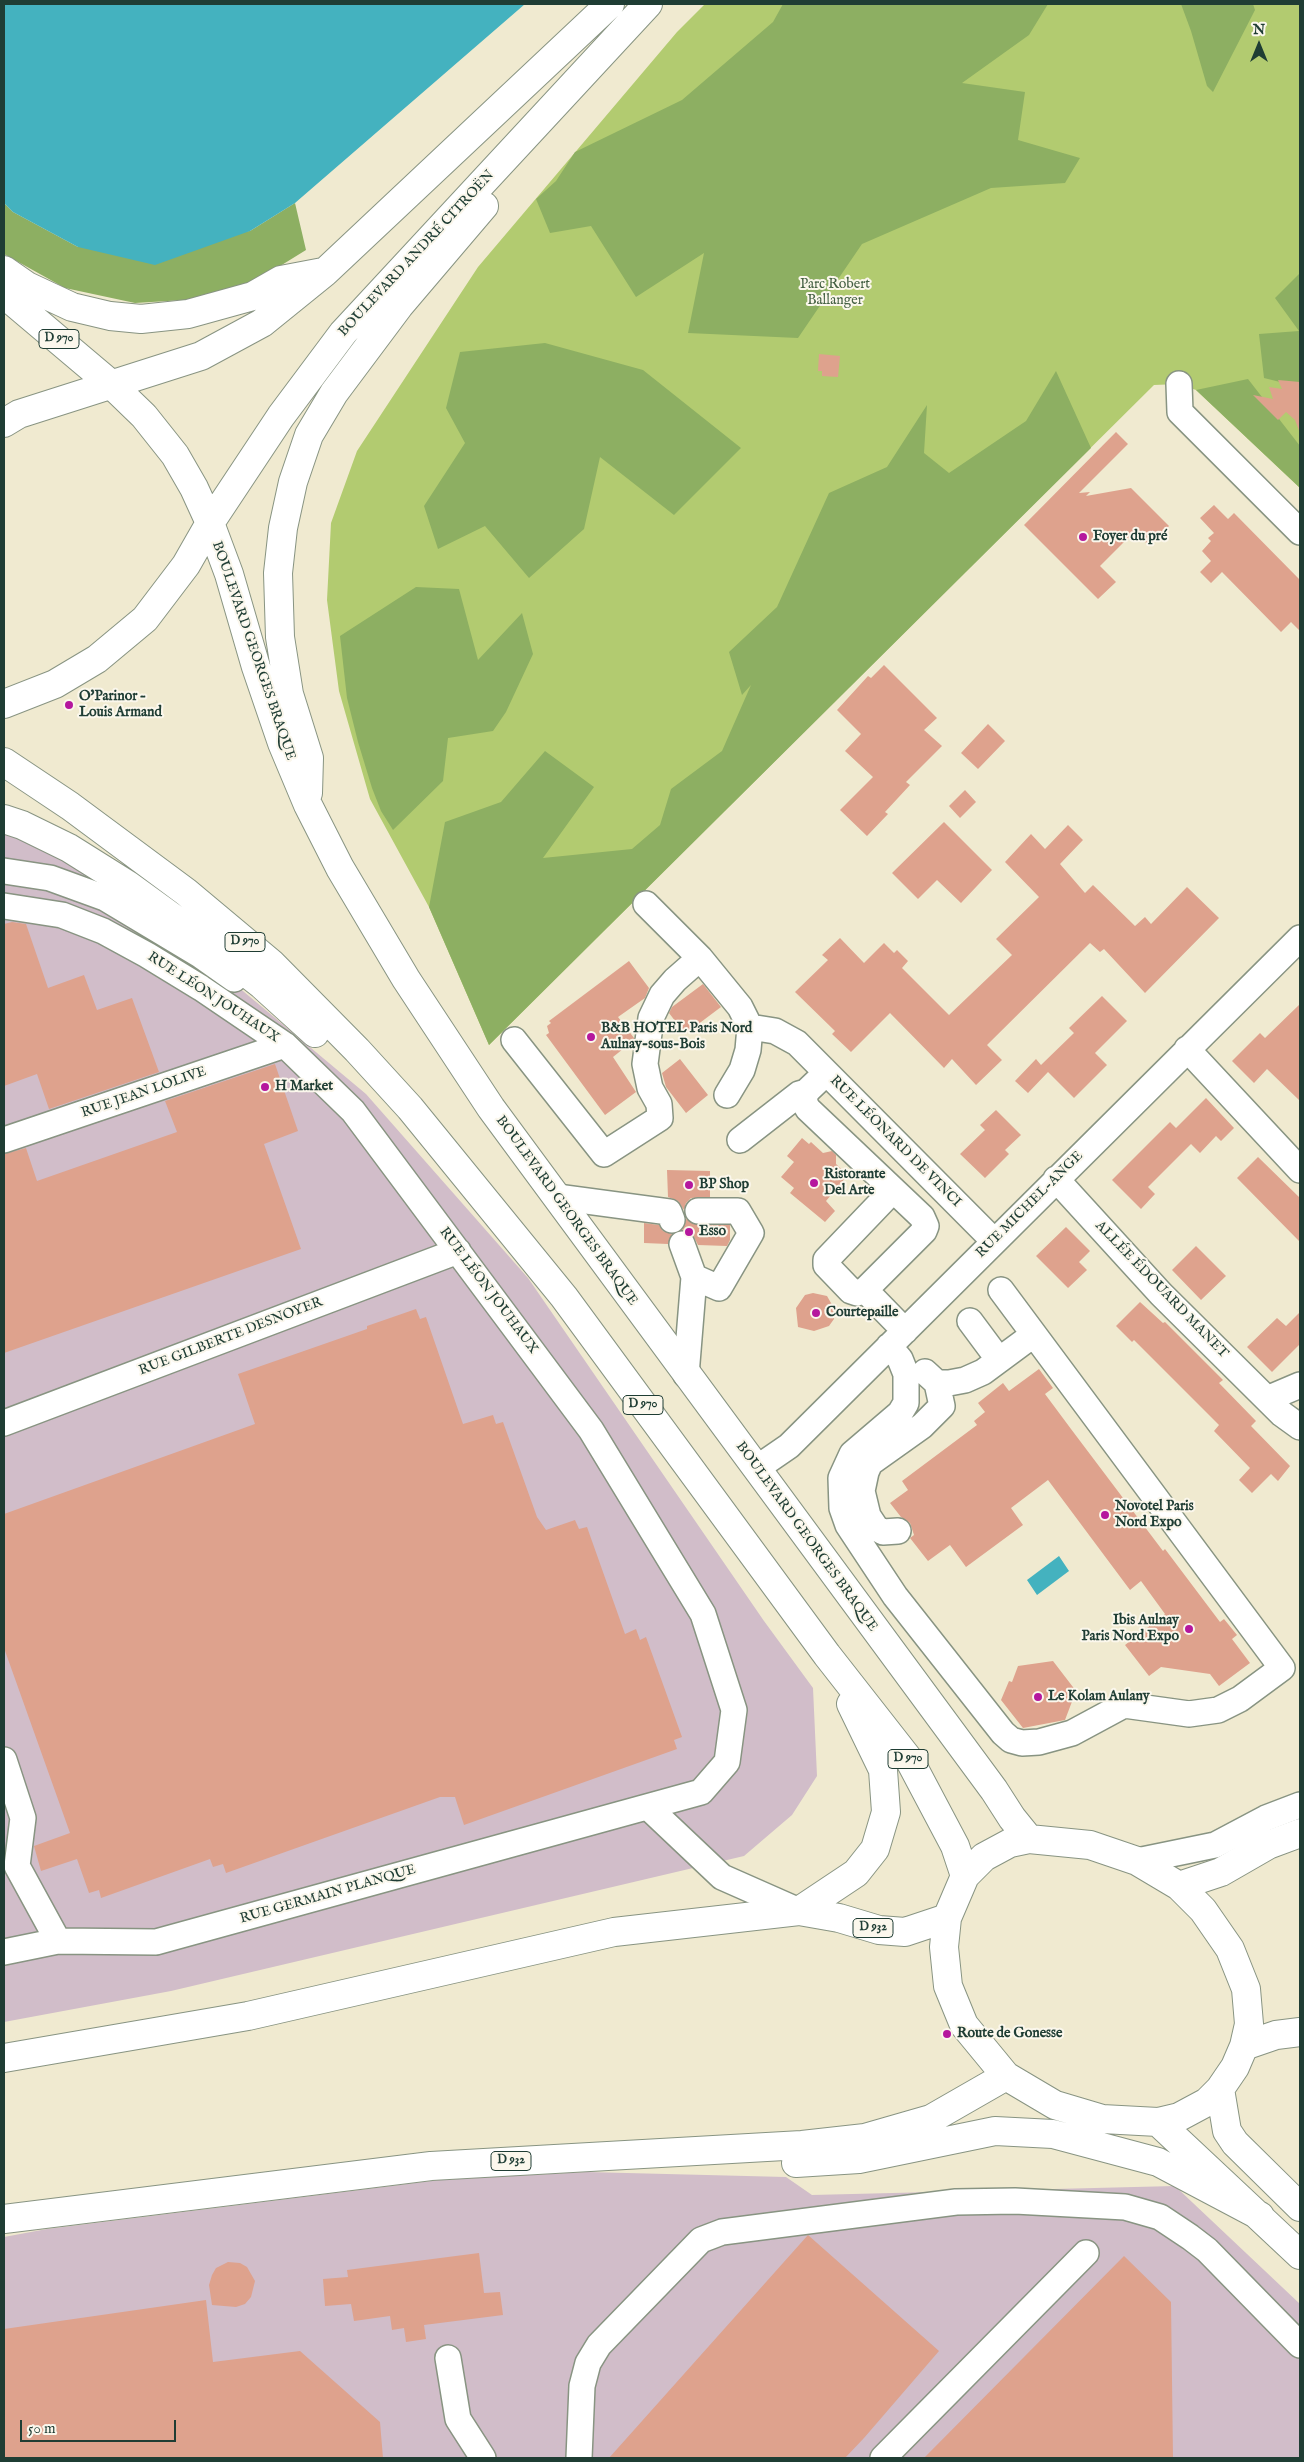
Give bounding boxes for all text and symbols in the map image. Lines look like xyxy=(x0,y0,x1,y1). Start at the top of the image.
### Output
north arrow xyxy=(1234,20,1284,70)
text: N xyxy=(1253,21,1265,39)
street label: BOULEVARD ANDRÉ CITROËN xyxy=(336,168,498,340)
park label: Parc Robert Ballanger xyxy=(800,277,870,310)
road number: D 970 xyxy=(39,329,79,348)
place label: Foyer du pré xyxy=(1093,529,1167,545)
marker: Foyer du pré xyxy=(1077,531,1089,543)
street label: BOULEVARD GEORGES BRAQUE xyxy=(208,539,298,763)
place label: O'Parinor – Louis Armand xyxy=(79,689,162,722)
marker: O'Parinor – Louis Armand xyxy=(63,699,75,711)
road number: D 970 xyxy=(225,932,265,952)
street label: RUE LÉON JOUHAUX xyxy=(144,949,282,1047)
place label: B&B HOTEL Paris Nord Aulnay-sous-Bois xyxy=(601,1021,752,1054)
marker: B&B HOTEL Paris Nord Aulnay-sous-Bois xyxy=(585,1031,597,1043)
street label: RUE JEAN LOLIVE xyxy=(79,1064,209,1122)
street label: RUE LÉONARD DE VINCI xyxy=(826,1073,964,1211)
place label: H Market xyxy=(275,1079,333,1095)
marker: H Market xyxy=(259,1081,271,1093)
street label: BOULEVARD GEORGES BRAQUE xyxy=(491,1113,641,1309)
street label: RUE MICHEL-ANGE xyxy=(973,1148,1087,1262)
place label: Ristorante Del Arte xyxy=(824,1167,885,1200)
place label: BP Shop xyxy=(699,1177,749,1193)
marker: Ristorante Del Arte xyxy=(808,1177,820,1189)
marker: BP Shop xyxy=(683,1179,695,1191)
street label: ALLÉE ÉDOUARD MANET xyxy=(1091,1218,1231,1362)
street label: RUE LÉON JOUHAUX xyxy=(435,1224,541,1358)
place label: Esso xyxy=(699,1224,726,1240)
marker: Esso xyxy=(683,1226,695,1238)
street label: RUE GILBERTE DESNOYER xyxy=(137,1294,325,1380)
place label: Courtepaille xyxy=(826,1305,899,1321)
marker: Courtepaille xyxy=(810,1307,822,1319)
road number: D 970 xyxy=(623,1396,663,1414)
street label: BOULEVARD GEORGES BRAQUE xyxy=(731,1439,881,1635)
place label: Novotel Paris Nord Expo xyxy=(1115,1499,1194,1531)
marker: Novotel Paris Nord Expo xyxy=(1099,1509,1111,1521)
place label: Ibis Aulnay Paris Nord Expo xyxy=(1082,1613,1179,1645)
marker: Ibis Aulnay Paris Nord Expo xyxy=(1183,1623,1195,1635)
place label: Le Kolam Aulany xyxy=(1048,1689,1150,1705)
marker: Le Kolam Aulany xyxy=(1032,1691,1044,1703)
road number: D 970 xyxy=(888,1750,928,1768)
street label: RUE GERMAIN PLANQUE xyxy=(238,1862,418,1928)
road number: D 932 xyxy=(853,1919,893,1938)
place label: Route de Gonesse xyxy=(957,2026,1062,2042)
marker: Route de Gonesse xyxy=(941,2028,953,2040)
road number: D 932 xyxy=(491,2152,531,2170)
scale bar xyxy=(22,2410,179,2442)
text: 50 m xyxy=(28,2419,56,2438)

